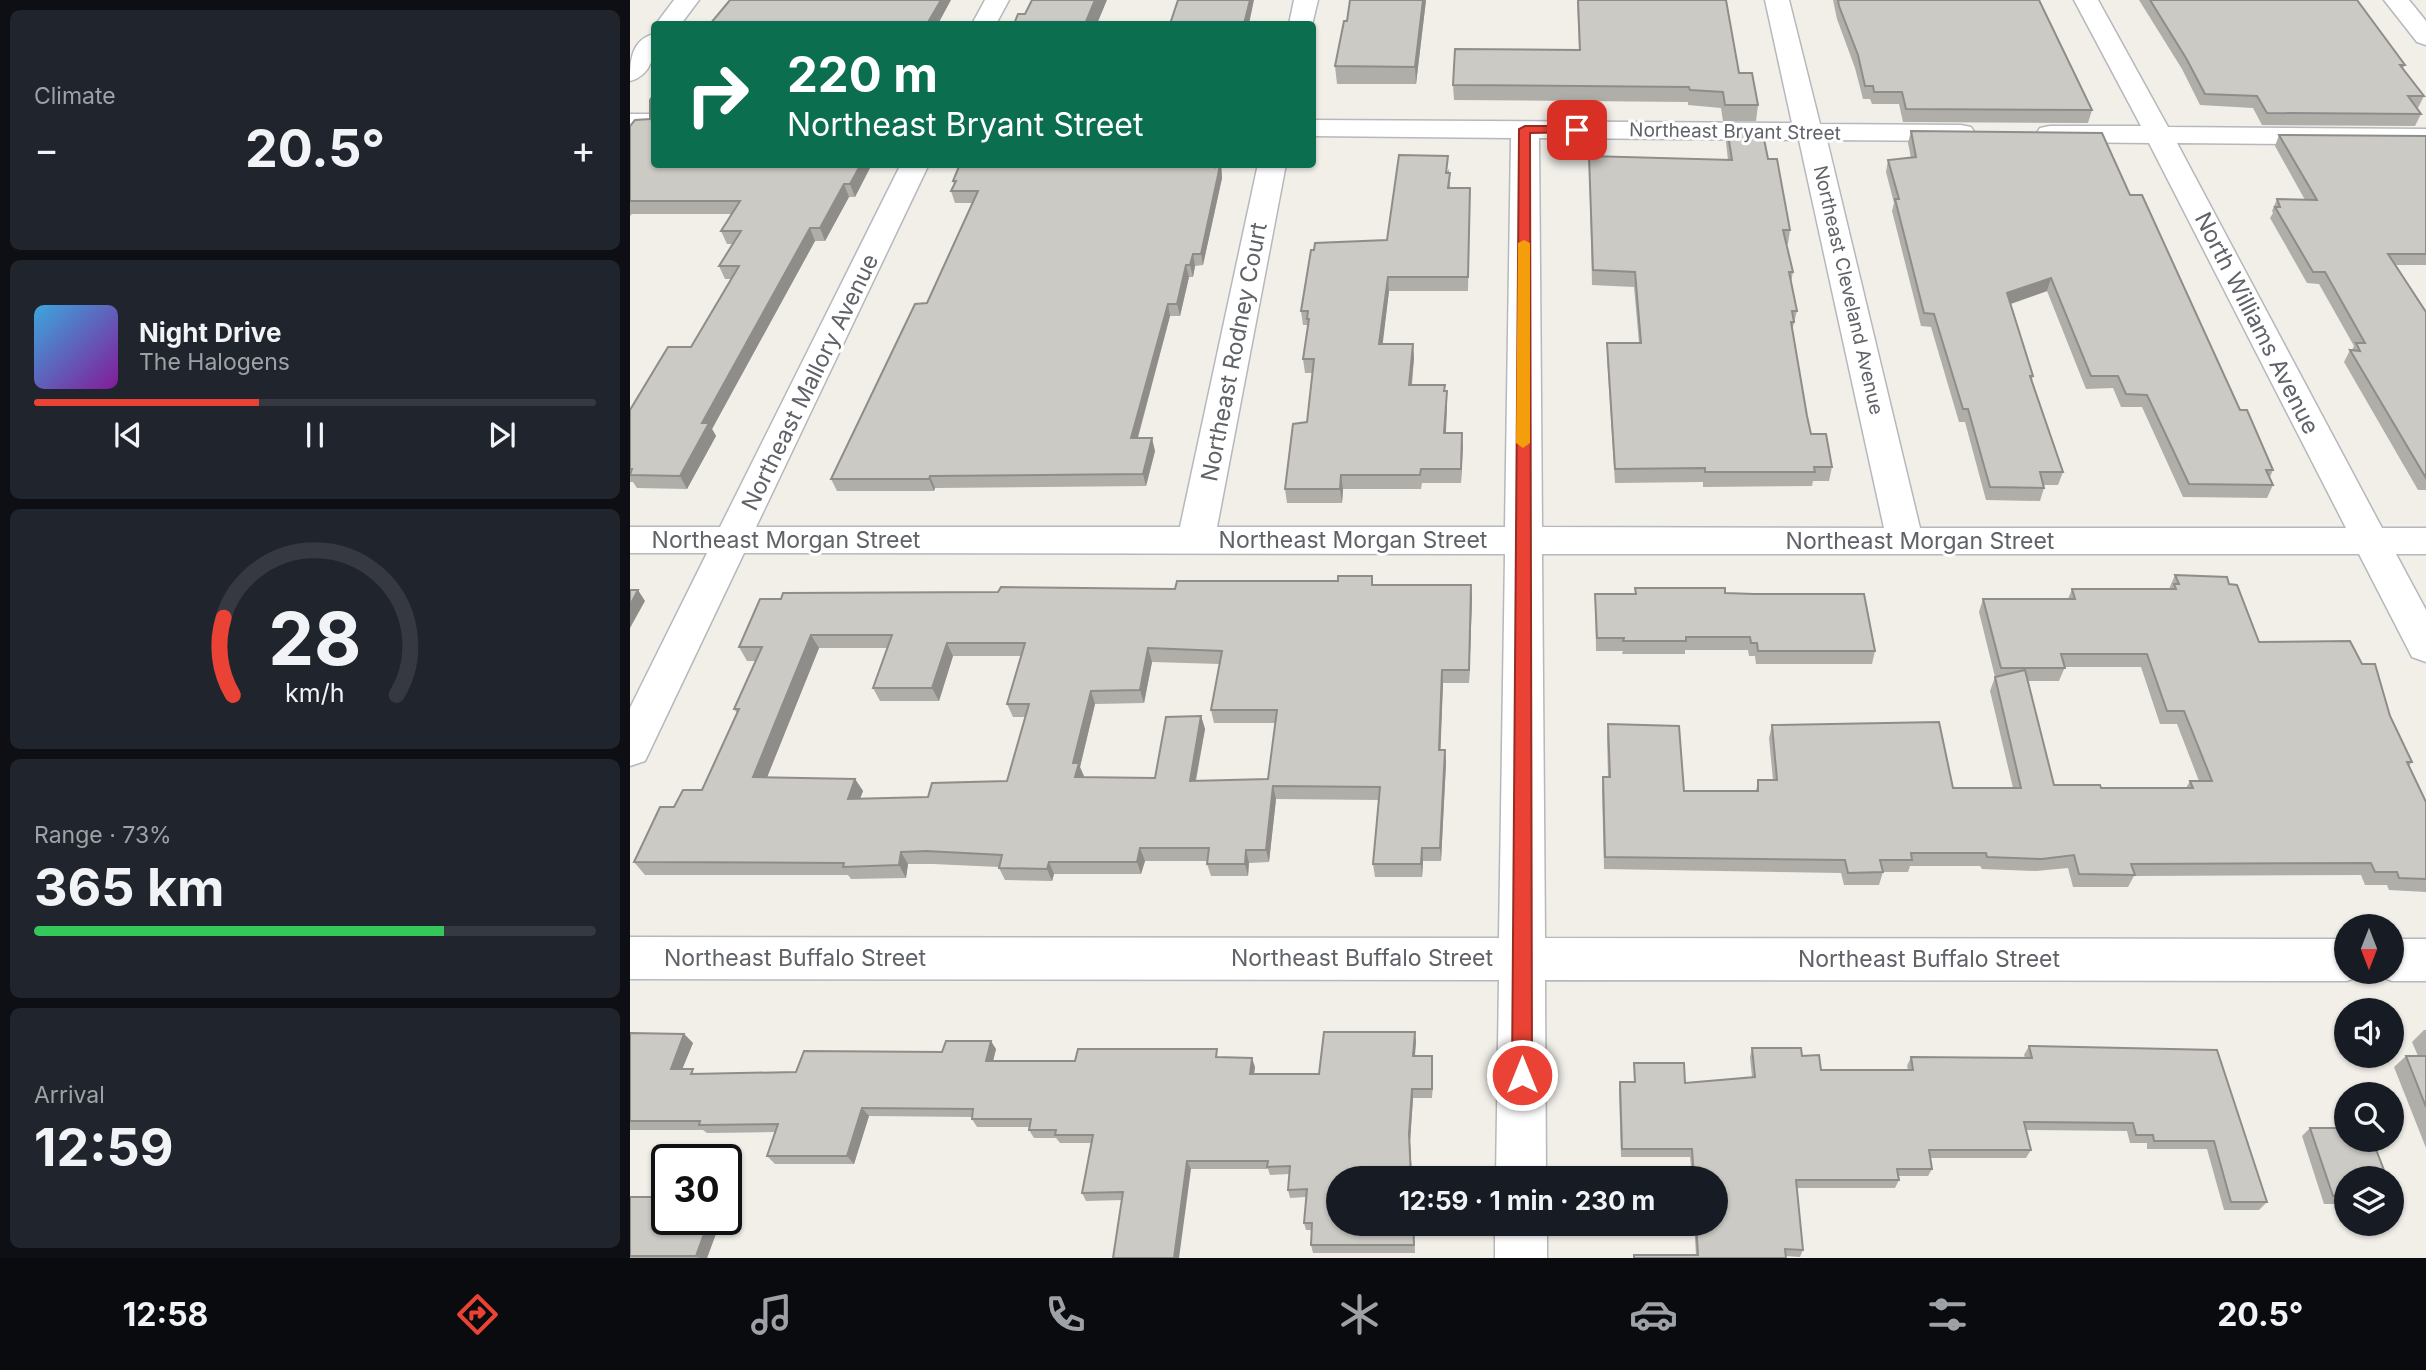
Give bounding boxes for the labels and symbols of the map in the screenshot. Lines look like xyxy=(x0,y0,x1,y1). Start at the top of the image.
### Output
pin xyxy=(1547,100,1607,160)
street label: Northeast Bryant Street xyxy=(1629,118,1841,145)
street label: Northeast Cleveland Avenue xyxy=(1809,163,1888,417)
street label: North Williams Avenue xyxy=(2189,207,2325,439)
street label: Northeast Rodney Court xyxy=(1195,220,1273,484)
street label: Northeast Mallory Avenue xyxy=(736,249,884,515)
street label: Northeast Morgan Street xyxy=(652,526,921,554)
street label: Northeast Morgan Street xyxy=(1219,526,1488,554)
street label: Northeast Morgan Street xyxy=(1786,527,2055,555)
north arrow xyxy=(2334,914,2404,984)
street label: Northeast Buffalo Street xyxy=(664,944,926,972)
street label: Northeast Buffalo Street xyxy=(1231,944,1493,972)
street label: Northeast Buffalo Street xyxy=(1798,945,2060,973)
position arrow xyxy=(1485,1038,1559,1112)
speed limit sign: 30 xyxy=(651,1144,742,1235)

